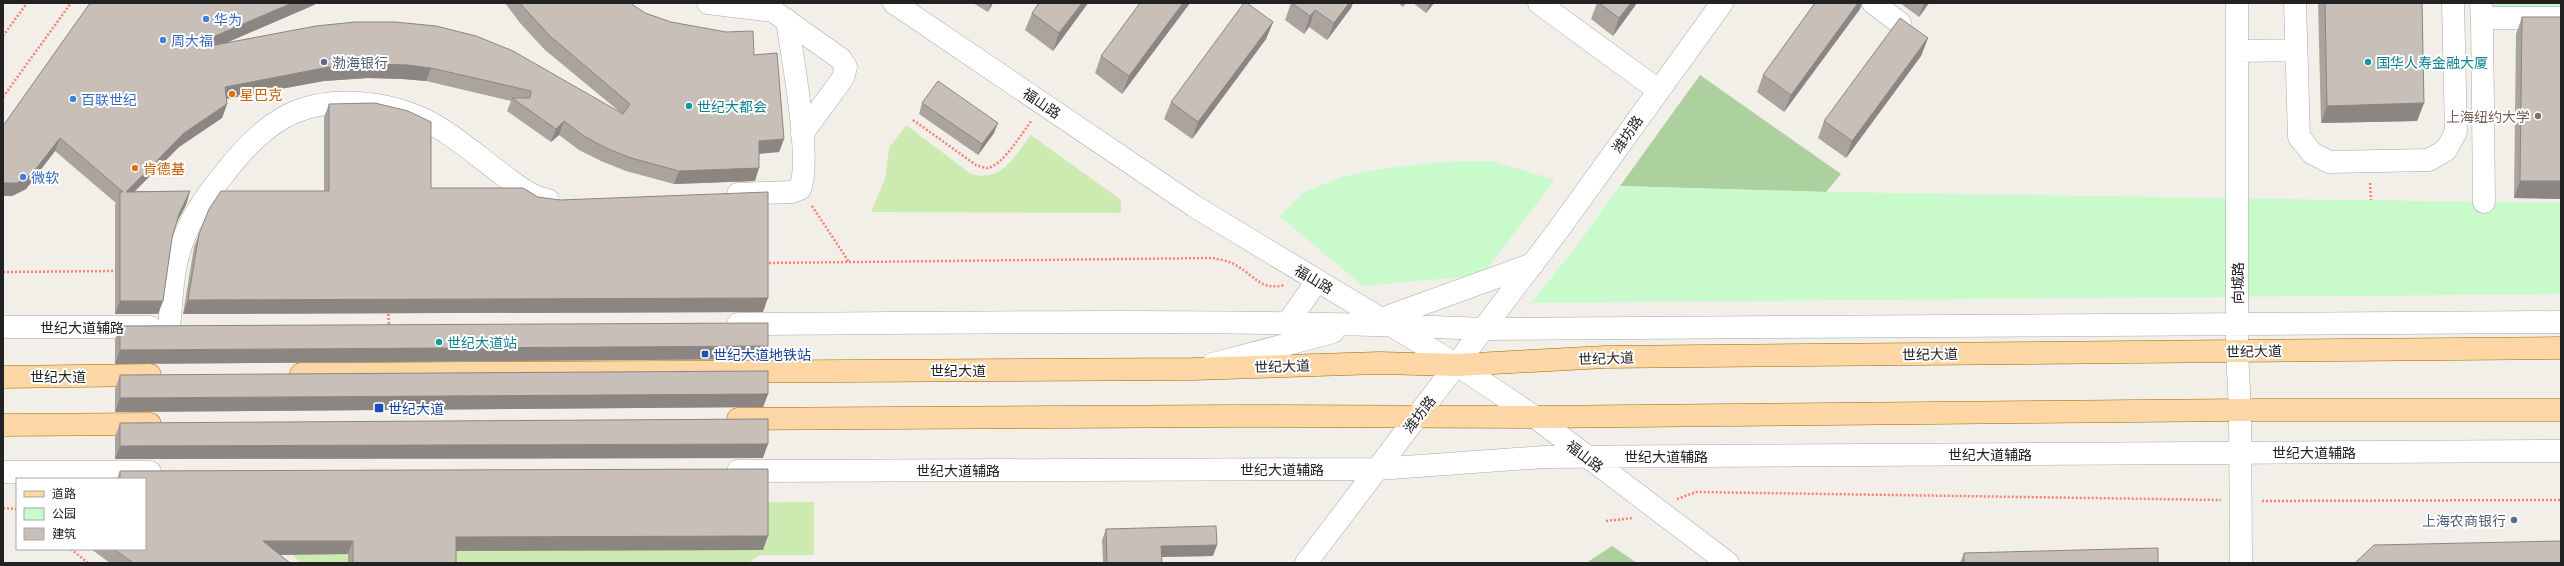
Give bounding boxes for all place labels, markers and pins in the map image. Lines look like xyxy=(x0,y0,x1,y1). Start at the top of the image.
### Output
place label: 华为 xyxy=(214,11,242,28)
marker: 华为 xyxy=(201,14,211,24)
place label: 周大福 xyxy=(171,32,213,49)
marker: 周大福 xyxy=(158,35,168,45)
place label: 渤海银行 xyxy=(332,54,388,71)
place label: 国华人寿金融大厦 xyxy=(2376,54,2488,71)
marker: 渤海银行 xyxy=(319,57,329,67)
marker: 国华人寿金融大厦 xyxy=(2363,57,2373,67)
place label: 星巴克 xyxy=(240,86,282,103)
marker: 星巴克 xyxy=(227,89,237,99)
place label: 百联世纪 xyxy=(81,91,137,108)
marker: 百联世纪 xyxy=(68,94,78,104)
place label: 世纪大都会 xyxy=(697,98,767,115)
marker: 世纪大都会 xyxy=(684,101,694,111)
place label: 上海纽约大学 xyxy=(2446,108,2530,125)
marker: 上海纽约大学 xyxy=(2533,111,2543,121)
place label: 肯德基 xyxy=(143,160,185,177)
marker: 肯德基 xyxy=(130,163,140,173)
place label: 微软 xyxy=(31,169,59,186)
marker: 微软 xyxy=(18,172,28,182)
place label: 世纪大道站 xyxy=(447,334,517,351)
marker: 世纪大道站 xyxy=(434,337,444,347)
place label: 世纪大道地铁站 xyxy=(713,346,811,363)
marker: 世纪大道地铁站 xyxy=(700,349,710,359)
place label: 世纪大道 xyxy=(388,400,444,417)
marker: 世纪大道 xyxy=(373,402,385,414)
place label: 上海农商银行 xyxy=(2422,512,2506,529)
marker: 上海农商银行 xyxy=(2509,515,2519,525)

